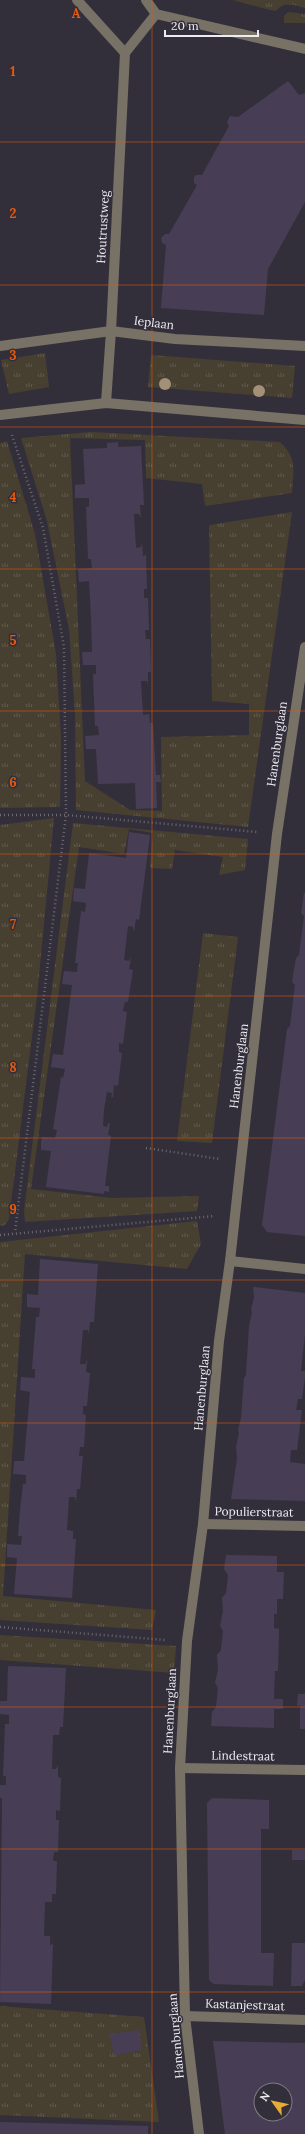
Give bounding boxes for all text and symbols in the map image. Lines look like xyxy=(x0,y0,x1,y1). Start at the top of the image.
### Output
text: A xyxy=(72,5,81,22)
scale bar xyxy=(165,12,258,38)
text: 20 m xyxy=(171,18,199,33)
text: 1 xyxy=(10,63,16,80)
street label: Houtrustweg xyxy=(93,190,112,264)
text: 2 xyxy=(10,205,17,222)
street label: Ieplaan xyxy=(133,313,175,332)
text: 3 xyxy=(9,347,17,364)
text: 4 xyxy=(9,489,17,506)
text: 5 xyxy=(9,632,17,649)
street label: Hanenburglaan xyxy=(263,700,290,787)
text: 6 xyxy=(9,774,17,791)
text: 7 xyxy=(10,916,16,933)
street label: Hanenburglaan xyxy=(226,1023,251,1109)
text: 8 xyxy=(9,1059,17,1076)
text: 9 xyxy=(9,1201,17,1218)
street label: Hanenburglaan xyxy=(190,1345,213,1431)
street label: Populierstraat xyxy=(214,1503,294,1520)
street label: Hanenburglaan xyxy=(160,1668,179,1754)
street label: Lindestraat xyxy=(211,1747,275,1764)
street label: Hanenburglaan xyxy=(164,1993,187,2079)
street label: Kastanjestraat xyxy=(205,1996,286,2013)
north arrow xyxy=(253,2082,293,2122)
text: N xyxy=(256,2089,273,2104)

